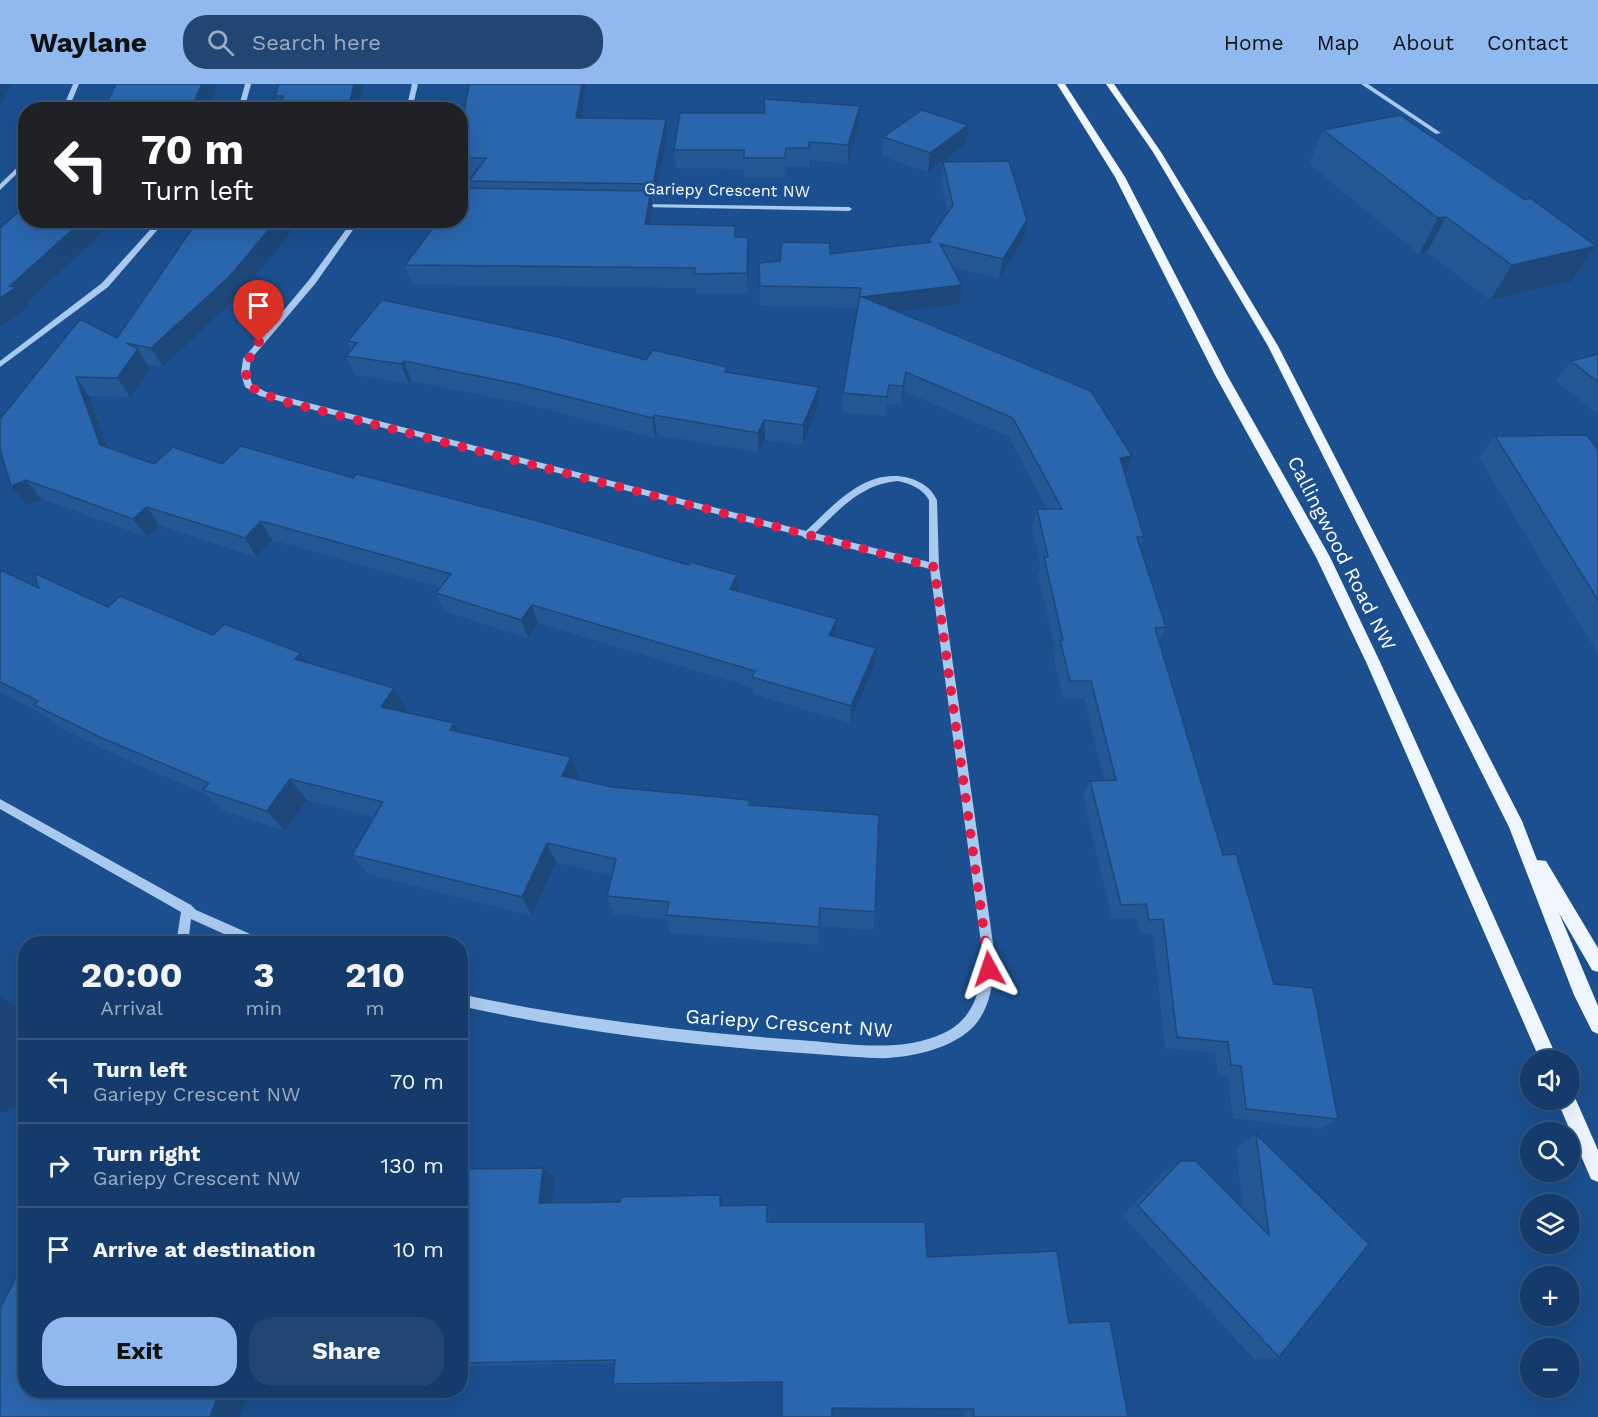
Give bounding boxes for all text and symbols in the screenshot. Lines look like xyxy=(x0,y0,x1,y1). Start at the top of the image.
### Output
search box xyxy=(183,15,603,69)
text: Waylane xyxy=(30,26,147,59)
icon: search xyxy=(204,26,237,59)
text: Search here xyxy=(252,30,381,55)
text: Home xyxy=(1224,30,1284,55)
text: Map xyxy=(1317,30,1360,55)
text: About xyxy=(1393,30,1454,55)
text: Contact xyxy=(1487,30,1568,55)
text: 70 m xyxy=(141,125,244,174)
icon: left xyxy=(42,126,120,204)
text: Turn left xyxy=(141,175,253,207)
street label: Gariepy Crescent NW xyxy=(644,179,810,201)
pin xyxy=(233,280,284,342)
icon: arrive xyxy=(242,289,275,322)
street label: Callingwood Road NW xyxy=(1283,452,1401,654)
position arrow xyxy=(957,937,1021,1001)
text: 20:00 xyxy=(81,954,183,996)
text: 3 xyxy=(253,954,275,996)
text: 210 xyxy=(345,954,405,996)
text: Arrival xyxy=(101,996,163,1020)
text: min xyxy=(245,996,282,1020)
text: m xyxy=(366,996,385,1020)
street label: Gariepy Crescent NW xyxy=(685,1004,893,1042)
map controls xyxy=(1520,1050,1580,1398)
button: sound xyxy=(1520,1050,1580,1110)
text: Turn left xyxy=(93,1057,187,1082)
icon: left xyxy=(42,1065,75,1098)
text: 70 m xyxy=(390,1069,444,1094)
text: Gariepy Crescent NW xyxy=(93,1082,300,1106)
button: search xyxy=(1520,1122,1580,1182)
text: Turn right xyxy=(93,1141,200,1166)
icon: right xyxy=(42,1149,75,1182)
text: 130 m xyxy=(380,1153,444,1178)
text: Gariepy Crescent NW xyxy=(93,1166,300,1190)
button: layers xyxy=(1520,1194,1580,1254)
icon: arrive xyxy=(42,1233,75,1266)
text: Arrive at destination xyxy=(93,1237,316,1262)
text: 10 m xyxy=(393,1237,444,1262)
button: + xyxy=(1520,1266,1580,1326)
button: Exit xyxy=(42,1317,237,1386)
button: Share xyxy=(249,1317,444,1386)
button: − xyxy=(1520,1338,1580,1398)

